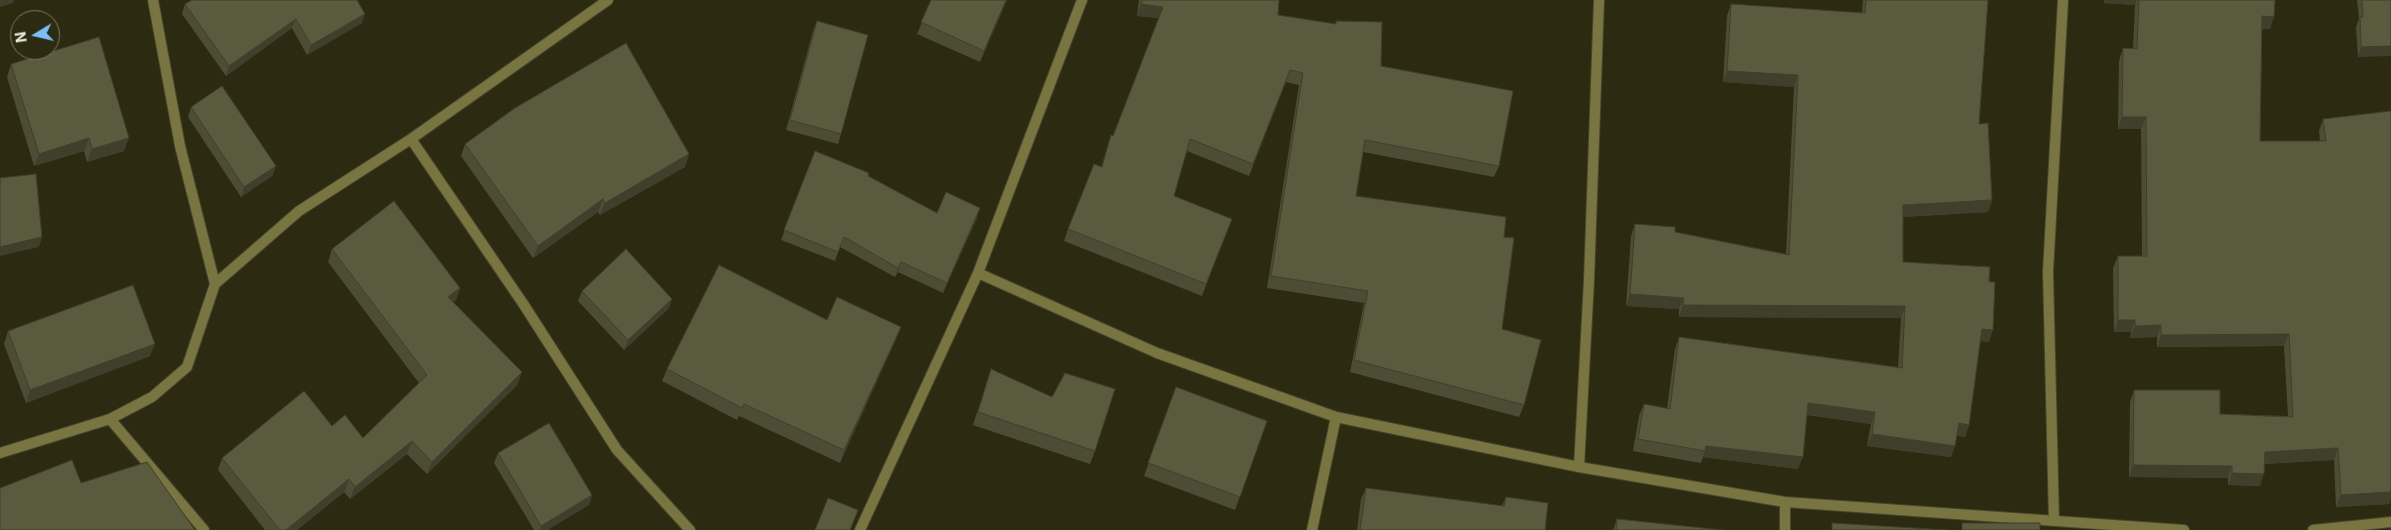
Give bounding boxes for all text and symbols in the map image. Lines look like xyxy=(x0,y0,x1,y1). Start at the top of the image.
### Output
north arrow xyxy=(10,10,60,60)
text: N xyxy=(11,31,30,44)

